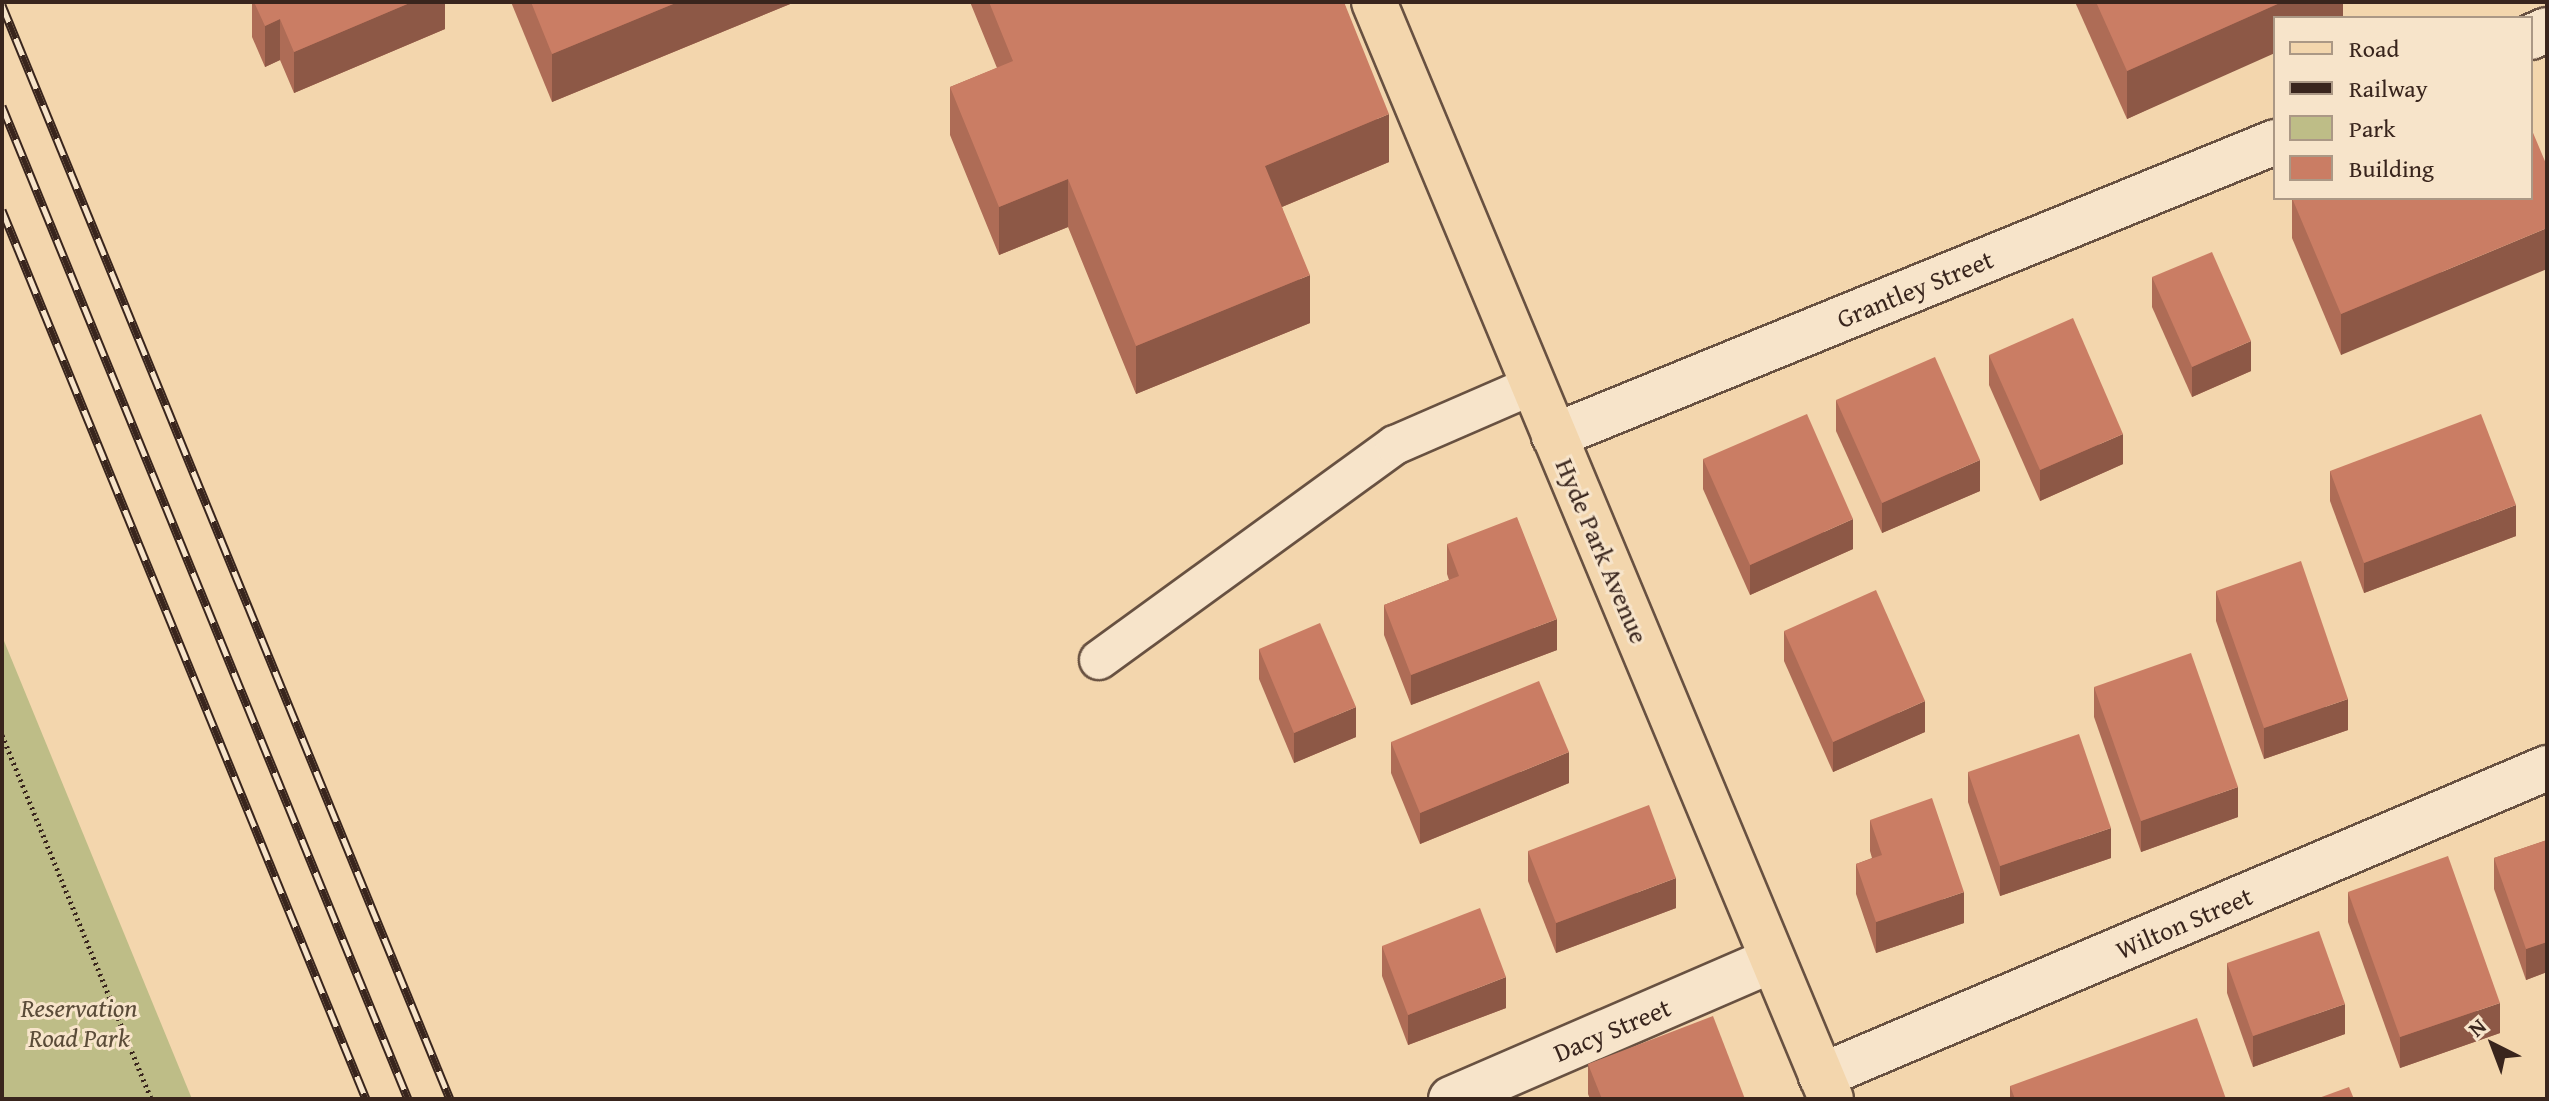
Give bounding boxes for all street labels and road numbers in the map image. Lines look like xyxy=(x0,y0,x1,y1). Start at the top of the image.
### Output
street label: Grantley Street xyxy=(1832,243,1998,335)
street label: Hyde Park Avenue xyxy=(1549,454,1655,648)
street label: Wilton Street xyxy=(2111,880,2257,966)
street label: Dacy Street xyxy=(1549,991,1675,1069)

